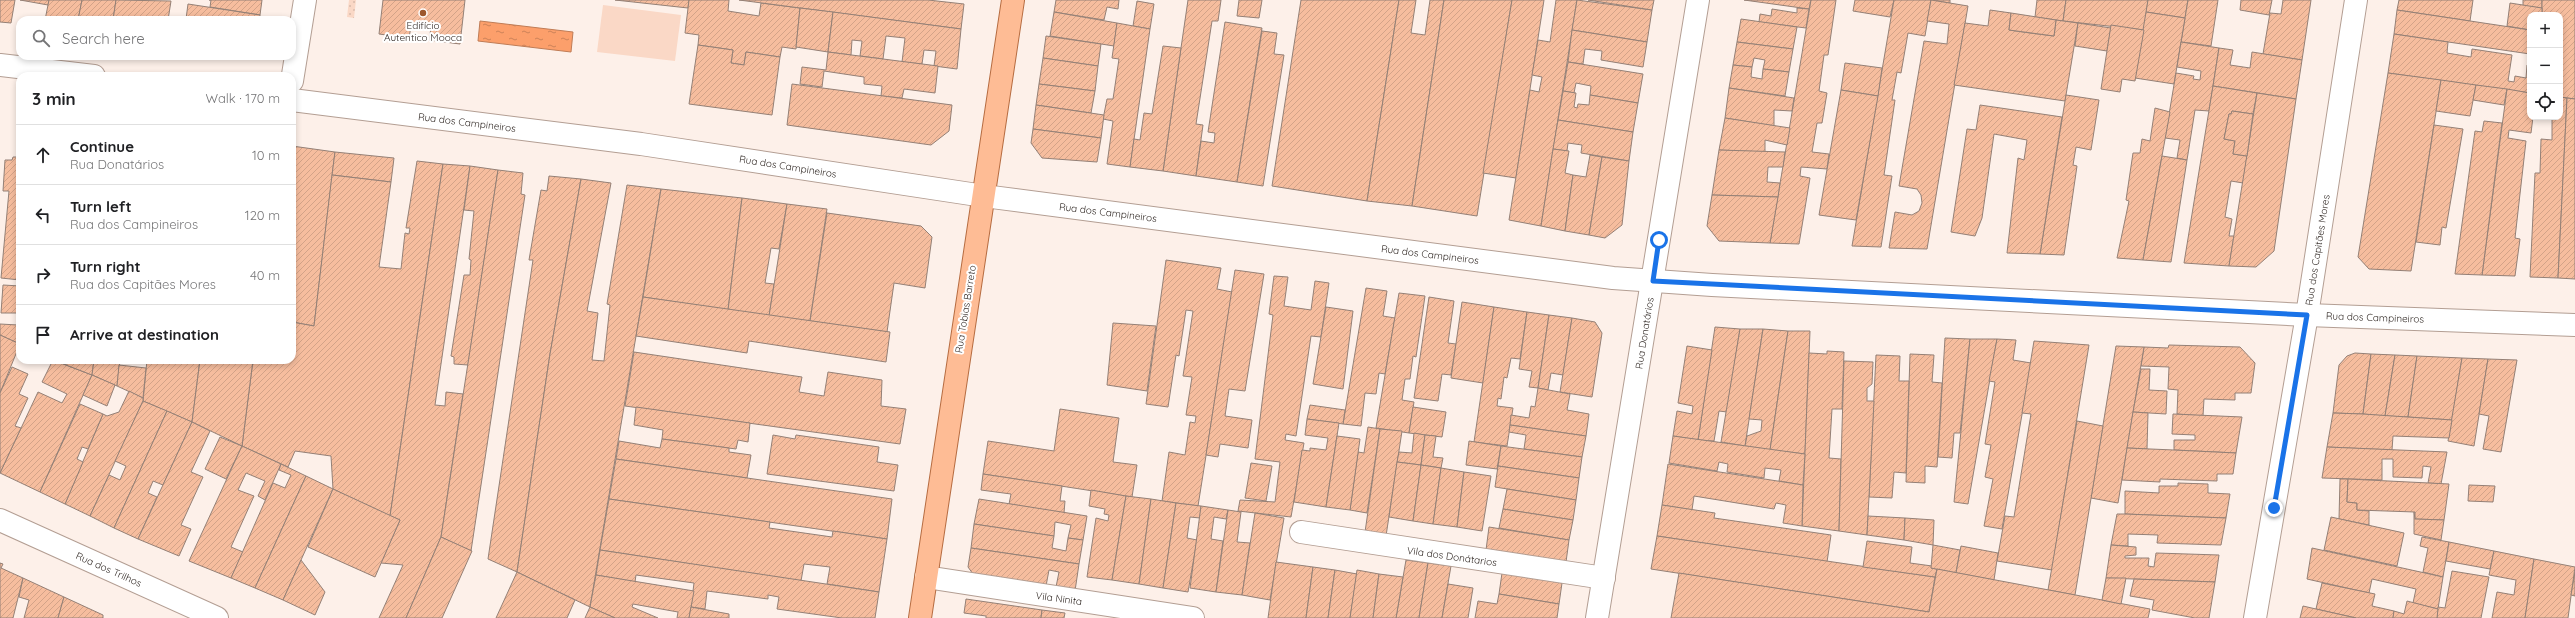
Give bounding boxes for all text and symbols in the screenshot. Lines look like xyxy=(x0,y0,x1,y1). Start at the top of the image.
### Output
marker: Edifício Autentico Mooca xyxy=(418,8,428,18)
map controls xyxy=(2527,12,2563,120)
button: + xyxy=(2527,12,2563,48)
search box xyxy=(16,16,296,60)
place label: Edifício Autentico Mooca xyxy=(384,19,462,44)
icon: search xyxy=(30,27,52,49)
text: Search here xyxy=(62,29,145,48)
button: − xyxy=(2527,48,2563,84)
button: locate xyxy=(2527,84,2563,120)
text: 3 min xyxy=(32,88,76,109)
text: Walk · 170 m xyxy=(205,90,280,106)
street label: Rua dos Campineiros xyxy=(417,110,517,135)
text: Continue xyxy=(70,137,134,156)
icon: ahead xyxy=(32,144,54,166)
text: 10 m xyxy=(252,147,280,163)
street label: Rua dos Campineiros xyxy=(738,152,838,181)
text: Rua Donatários xyxy=(70,156,164,172)
street label: Rua dos Capitães Mores xyxy=(2302,193,2333,307)
text: Turn left xyxy=(70,197,132,216)
street label: Rua dos Campineiros xyxy=(1058,200,1158,225)
icon: left xyxy=(32,204,54,226)
text: 120 m xyxy=(245,207,280,223)
text: Rua dos Campineiros xyxy=(70,216,198,232)
route start xyxy=(1650,231,1668,249)
street label: Rua dos Campineiros xyxy=(1380,242,1480,267)
text: Turn right xyxy=(70,257,141,276)
icon: right xyxy=(32,264,54,286)
street label: Rua Tobias Barreto xyxy=(952,264,979,354)
text: 40 m xyxy=(250,267,280,283)
text: Rua dos Capitães Mores xyxy=(70,276,216,292)
street label: Rua Donatários xyxy=(1632,296,1657,370)
street label: Rua dos Campineiros xyxy=(2326,309,2425,326)
icon: arrive xyxy=(32,324,54,346)
text: Arrive at destination xyxy=(70,325,219,344)
route end xyxy=(2265,499,2283,517)
street label: Vila dos Donátarios xyxy=(1406,544,1498,569)
street label: Rua dos Trilhos xyxy=(74,549,144,590)
street label: Vila Ninita xyxy=(1035,589,1083,608)

